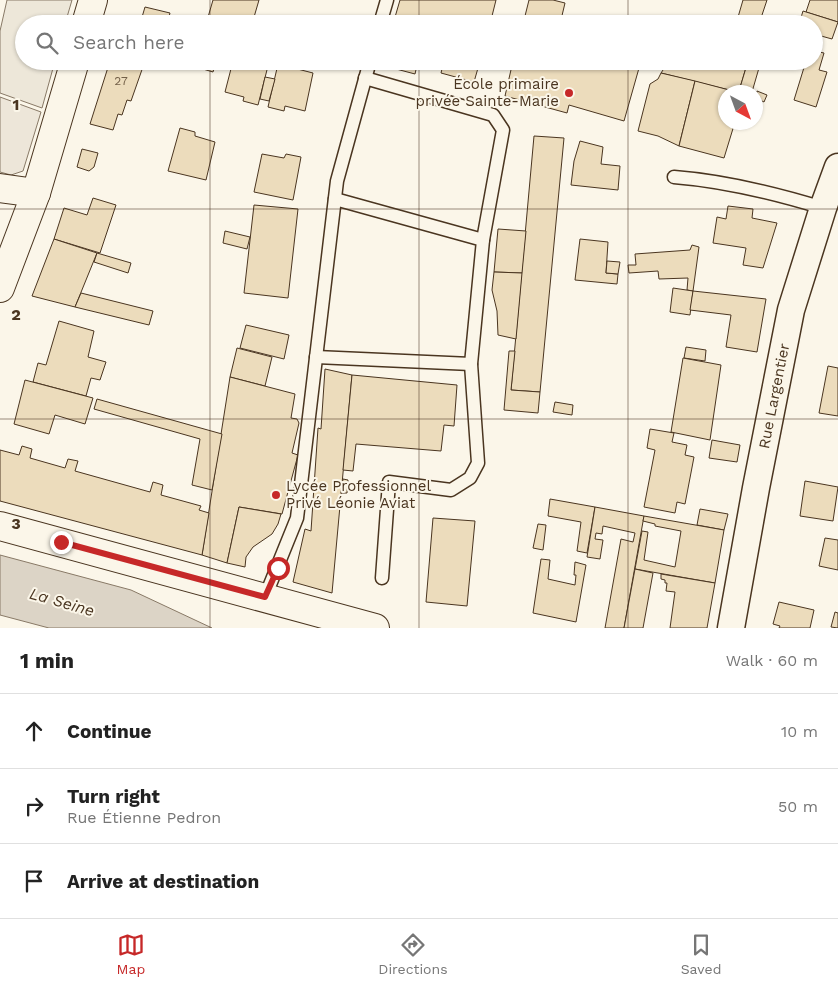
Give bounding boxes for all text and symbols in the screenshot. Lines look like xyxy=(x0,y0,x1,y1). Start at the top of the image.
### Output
search box xyxy=(15,15,823,70)
icon: search xyxy=(33,29,61,57)
text: Search here xyxy=(73,31,184,54)
house number: 27 xyxy=(114,74,128,88)
place label: École primaire privée Sainte-Marie xyxy=(416,75,559,110)
north arrow xyxy=(718,85,763,130)
marker: École primaire privée Sainte-Marie xyxy=(563,87,575,99)
text: 1 xyxy=(13,95,19,114)
text: 2 xyxy=(11,305,21,324)
street label: Rue Largentier xyxy=(755,342,793,450)
place label: Lycée Professionnel Privé Léonie Aviat xyxy=(286,477,431,512)
marker: Lycée Professionnel Privé Léonie Aviat xyxy=(270,489,282,501)
text: 3 xyxy=(11,514,21,533)
route end xyxy=(50,531,73,554)
route start xyxy=(267,557,290,580)
water label: La Seine xyxy=(27,584,97,620)
text: 1 min xyxy=(20,648,74,673)
text: Walk · 60 m xyxy=(726,651,818,670)
icon: ahead xyxy=(20,717,48,745)
text: Continue xyxy=(67,720,151,743)
text: 10 m xyxy=(781,722,818,741)
text: Turn right xyxy=(67,785,160,808)
icon: right xyxy=(20,792,48,820)
text: 50 m xyxy=(778,797,818,816)
text: Rue Étienne Pedron xyxy=(67,808,221,827)
icon: arrive xyxy=(20,867,48,895)
text: Arrive at destination xyxy=(67,870,259,893)
tab: Map xyxy=(117,931,145,977)
tab: Directions xyxy=(378,931,448,977)
tab: Saved xyxy=(681,931,721,977)

